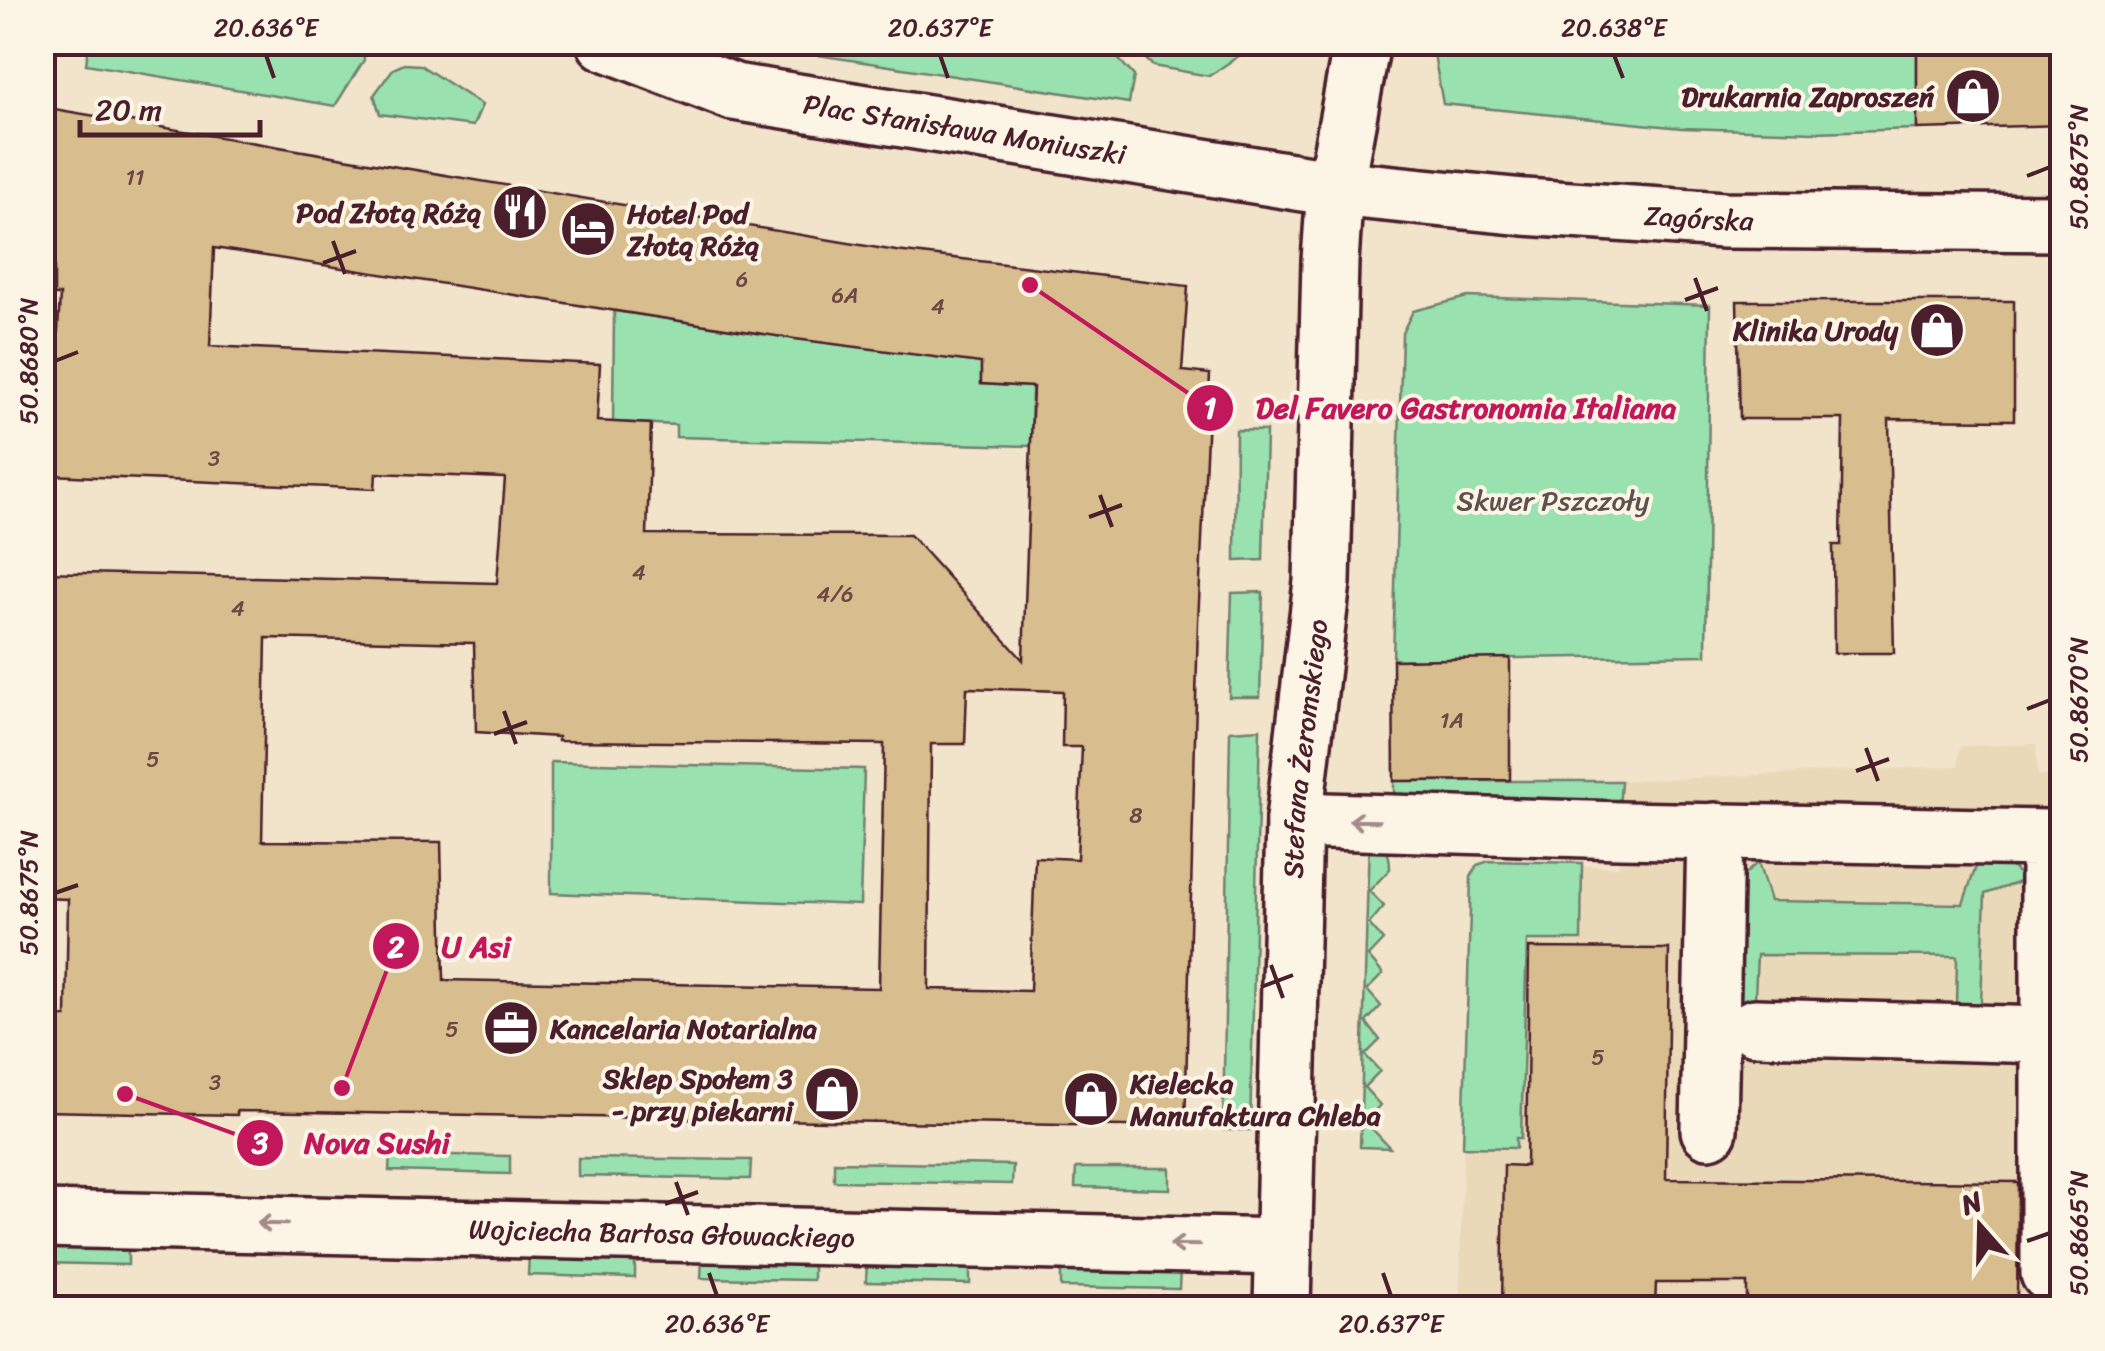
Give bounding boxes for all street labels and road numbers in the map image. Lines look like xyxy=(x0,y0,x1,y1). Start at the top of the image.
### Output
street label: Plac Stanisława Moniuszki xyxy=(800,79,1131,179)
street label: Zagórska xyxy=(1642,190,1755,245)
street label: Stefana Żeromskiego xyxy=(1268,616,1342,879)
street label: Wojciecha Bartosa Głowackiego xyxy=(468,1204,856,1262)

